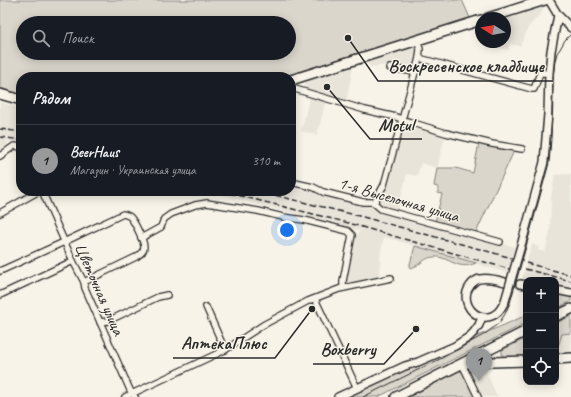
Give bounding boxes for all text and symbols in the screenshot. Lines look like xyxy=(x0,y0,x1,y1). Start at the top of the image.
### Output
north arrow xyxy=(475,12,511,48)
search box xyxy=(16,16,296,60)
icon: search xyxy=(30,27,52,49)
text: Поиск xyxy=(62,29,94,48)
callout: Воскресенское кладбище xyxy=(378,51,553,81)
text: Воскресенское кладбище xyxy=(388,55,545,77)
text: Рядом xyxy=(32,88,70,109)
callout: Motul xyxy=(370,109,422,139)
text: Motul xyxy=(378,114,418,136)
text: BeerHaus xyxy=(70,143,119,162)
text: 1 xyxy=(42,153,48,169)
text: 310 m xyxy=(252,153,280,169)
text: Магазин · Украинская улица xyxy=(70,162,196,178)
street label: 1-я Выселочная улица xyxy=(336,172,463,227)
your location xyxy=(277,220,297,240)
street label: Цветочная улица xyxy=(70,240,130,340)
map controls xyxy=(523,277,559,385)
button: + xyxy=(523,277,559,313)
button: − xyxy=(523,313,559,349)
callout: АптекаПлюс xyxy=(173,328,275,358)
text: АптекаПлюс xyxy=(181,332,268,354)
callout: Boxberry xyxy=(313,334,384,364)
text: Boxberry xyxy=(320,338,377,360)
pin: 1 xyxy=(466,348,492,381)
button: locate xyxy=(523,349,559,385)

